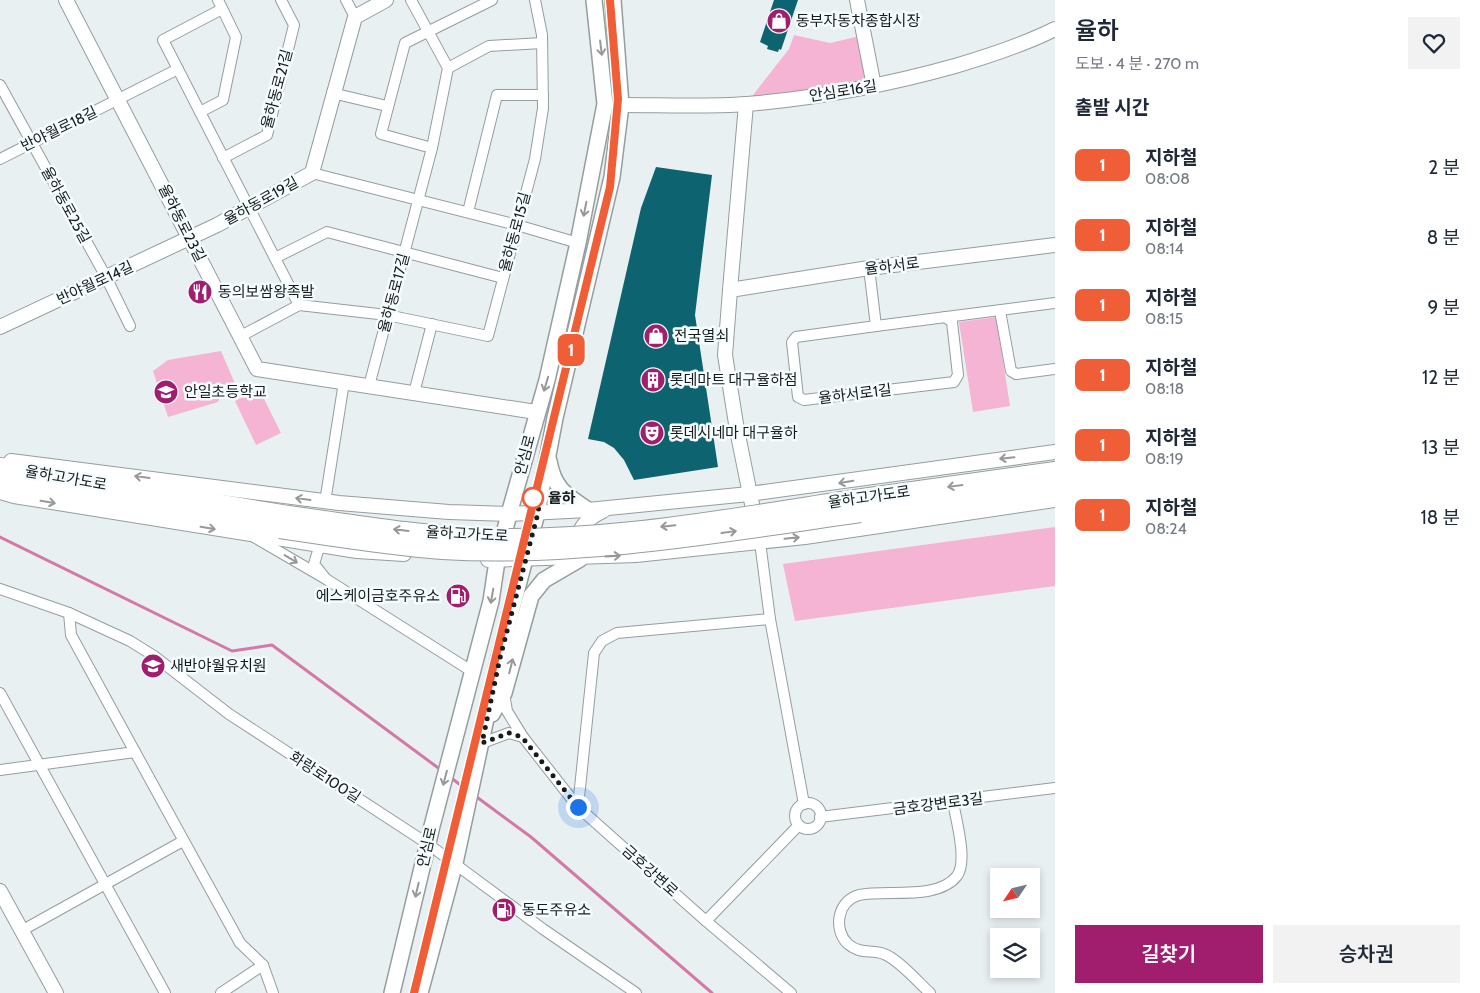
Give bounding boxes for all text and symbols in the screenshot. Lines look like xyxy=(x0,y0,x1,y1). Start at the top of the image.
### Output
shop icon: 동부자동차종합시장 xyxy=(766,8,792,34)
place label: 동부자동차종합시장 xyxy=(796,12,920,30)
text: 율하 xyxy=(1075,16,1119,45)
button: heart xyxy=(1408,17,1460,69)
one-way arrow xyxy=(596,40,606,56)
street label: 율하동로21길 xyxy=(258,47,296,131)
text: 도보 · 4 분 · 270 m xyxy=(1075,54,1199,73)
street label: 안심로16길 xyxy=(808,77,878,105)
text: 출발 시간 xyxy=(1075,96,1149,119)
street label: 반야월로18길 xyxy=(18,103,100,155)
text: 지하철 xyxy=(1145,146,1197,169)
text: 1 xyxy=(1099,154,1106,176)
text: 2 분 xyxy=(1428,156,1460,179)
street label: 율하동로25길 xyxy=(38,163,94,247)
text: 08:08 xyxy=(1145,169,1190,188)
street label: 율하동로19길 xyxy=(221,173,301,229)
street label: 율하동로23길 xyxy=(155,181,209,265)
street label: 율하동로15길 xyxy=(496,190,534,274)
one-way arrow xyxy=(580,200,589,216)
text: 지하철 xyxy=(1145,216,1197,239)
text: 1 xyxy=(1099,224,1106,246)
text: 8 분 xyxy=(1427,226,1460,249)
text: 08:14 xyxy=(1145,239,1184,258)
street label: 율하동로17길 xyxy=(375,251,413,335)
street label: 율하서로 xyxy=(864,254,920,278)
street label: 반야월로14길 xyxy=(54,257,136,309)
restaurant icon: 동의보쌈왕족발 xyxy=(187,279,213,305)
place label: 동의보쌈왕족발 xyxy=(218,283,315,301)
text: 지하철 xyxy=(1145,286,1197,309)
text: 1 xyxy=(1099,294,1106,316)
text: 9 분 xyxy=(1427,296,1460,319)
text: 08:15 xyxy=(1145,309,1183,328)
shop icon: 전국열쇠 xyxy=(643,323,669,349)
place label: 전국열쇠 xyxy=(674,327,729,345)
line badge: 1 xyxy=(555,334,587,366)
text: 1 xyxy=(568,339,574,361)
text: 지하철 xyxy=(1145,356,1197,379)
text: 1 xyxy=(1099,364,1106,386)
text: 12 분 xyxy=(1422,366,1460,389)
building icon: 롯데마트 대구율하점 xyxy=(640,367,666,393)
place label: 롯데마트 대구율하점 xyxy=(670,371,798,389)
one-way arrow xyxy=(540,376,550,392)
school or university icon: 안일초등학교 xyxy=(153,379,179,405)
text: 08:18 xyxy=(1145,379,1184,398)
street label: 율하서로1길 xyxy=(817,381,893,407)
place label: 안일초등학교 xyxy=(184,383,267,401)
theatre icon: 롯데시네마 대구율하 xyxy=(639,420,665,446)
place label: 롯데시네마 대구율하 xyxy=(670,424,798,442)
text: 지하철 xyxy=(1145,426,1197,449)
street label: 안심로 xyxy=(511,433,539,477)
text: 1 xyxy=(1099,434,1106,456)
text: 13 분 xyxy=(1422,436,1460,459)
text: 08:19 xyxy=(1145,449,1184,468)
one-way arrow xyxy=(999,453,1015,463)
street label: 율하고가도로 xyxy=(24,462,108,494)
one-way arrow xyxy=(134,472,150,482)
one-way arrow xyxy=(838,477,854,487)
one-way arrow xyxy=(947,481,963,491)
street label: 율하고가도로 xyxy=(827,482,911,512)
marker: 율하 xyxy=(522,487,544,509)
place label: 율하 xyxy=(548,489,576,507)
one-way arrow xyxy=(296,494,312,504)
text: 지하철 xyxy=(1145,496,1197,519)
one-way arrow xyxy=(39,497,55,507)
text: 1 xyxy=(1099,504,1106,526)
text: 18 분 xyxy=(1421,506,1460,529)
text: 08:24 xyxy=(1145,519,1187,538)
one-way arrow xyxy=(660,521,676,531)
one-way arrow xyxy=(200,523,216,533)
street label: 율하고가도로 xyxy=(425,523,509,545)
one-way arrow xyxy=(394,525,410,535)
one-way arrow xyxy=(721,526,737,536)
one-way arrow xyxy=(784,534,800,543)
one-way arrow xyxy=(605,552,621,561)
one-way arrow xyxy=(283,554,297,564)
fuel station icon: 에스케이금호주유소 xyxy=(445,583,471,609)
place label: 에스케이금호주유소 xyxy=(316,587,440,605)
one-way arrow xyxy=(486,588,496,604)
school or university icon: 새반야월유치원 xyxy=(140,653,166,679)
place label: 새반야월유치원 xyxy=(170,657,267,675)
one-way arrow xyxy=(507,658,516,674)
street label: 화랑로100길 xyxy=(286,747,364,807)
one-way arrow xyxy=(439,769,449,785)
street label: 금호강변로3길 xyxy=(892,790,984,818)
your location xyxy=(566,795,591,820)
street label: 안심로 xyxy=(414,825,440,869)
street label: 금호강변로 xyxy=(618,841,682,901)
north arrow xyxy=(990,868,1040,918)
map controls xyxy=(990,868,1040,978)
one-way arrow xyxy=(412,882,421,898)
fuel station icon: 동도주유소 xyxy=(491,897,517,923)
place label: 동도주유소 xyxy=(522,901,591,919)
button: 길찾기 xyxy=(1075,925,1263,983)
button: 승차권 xyxy=(1273,925,1460,983)
button: layers xyxy=(990,928,1040,978)

